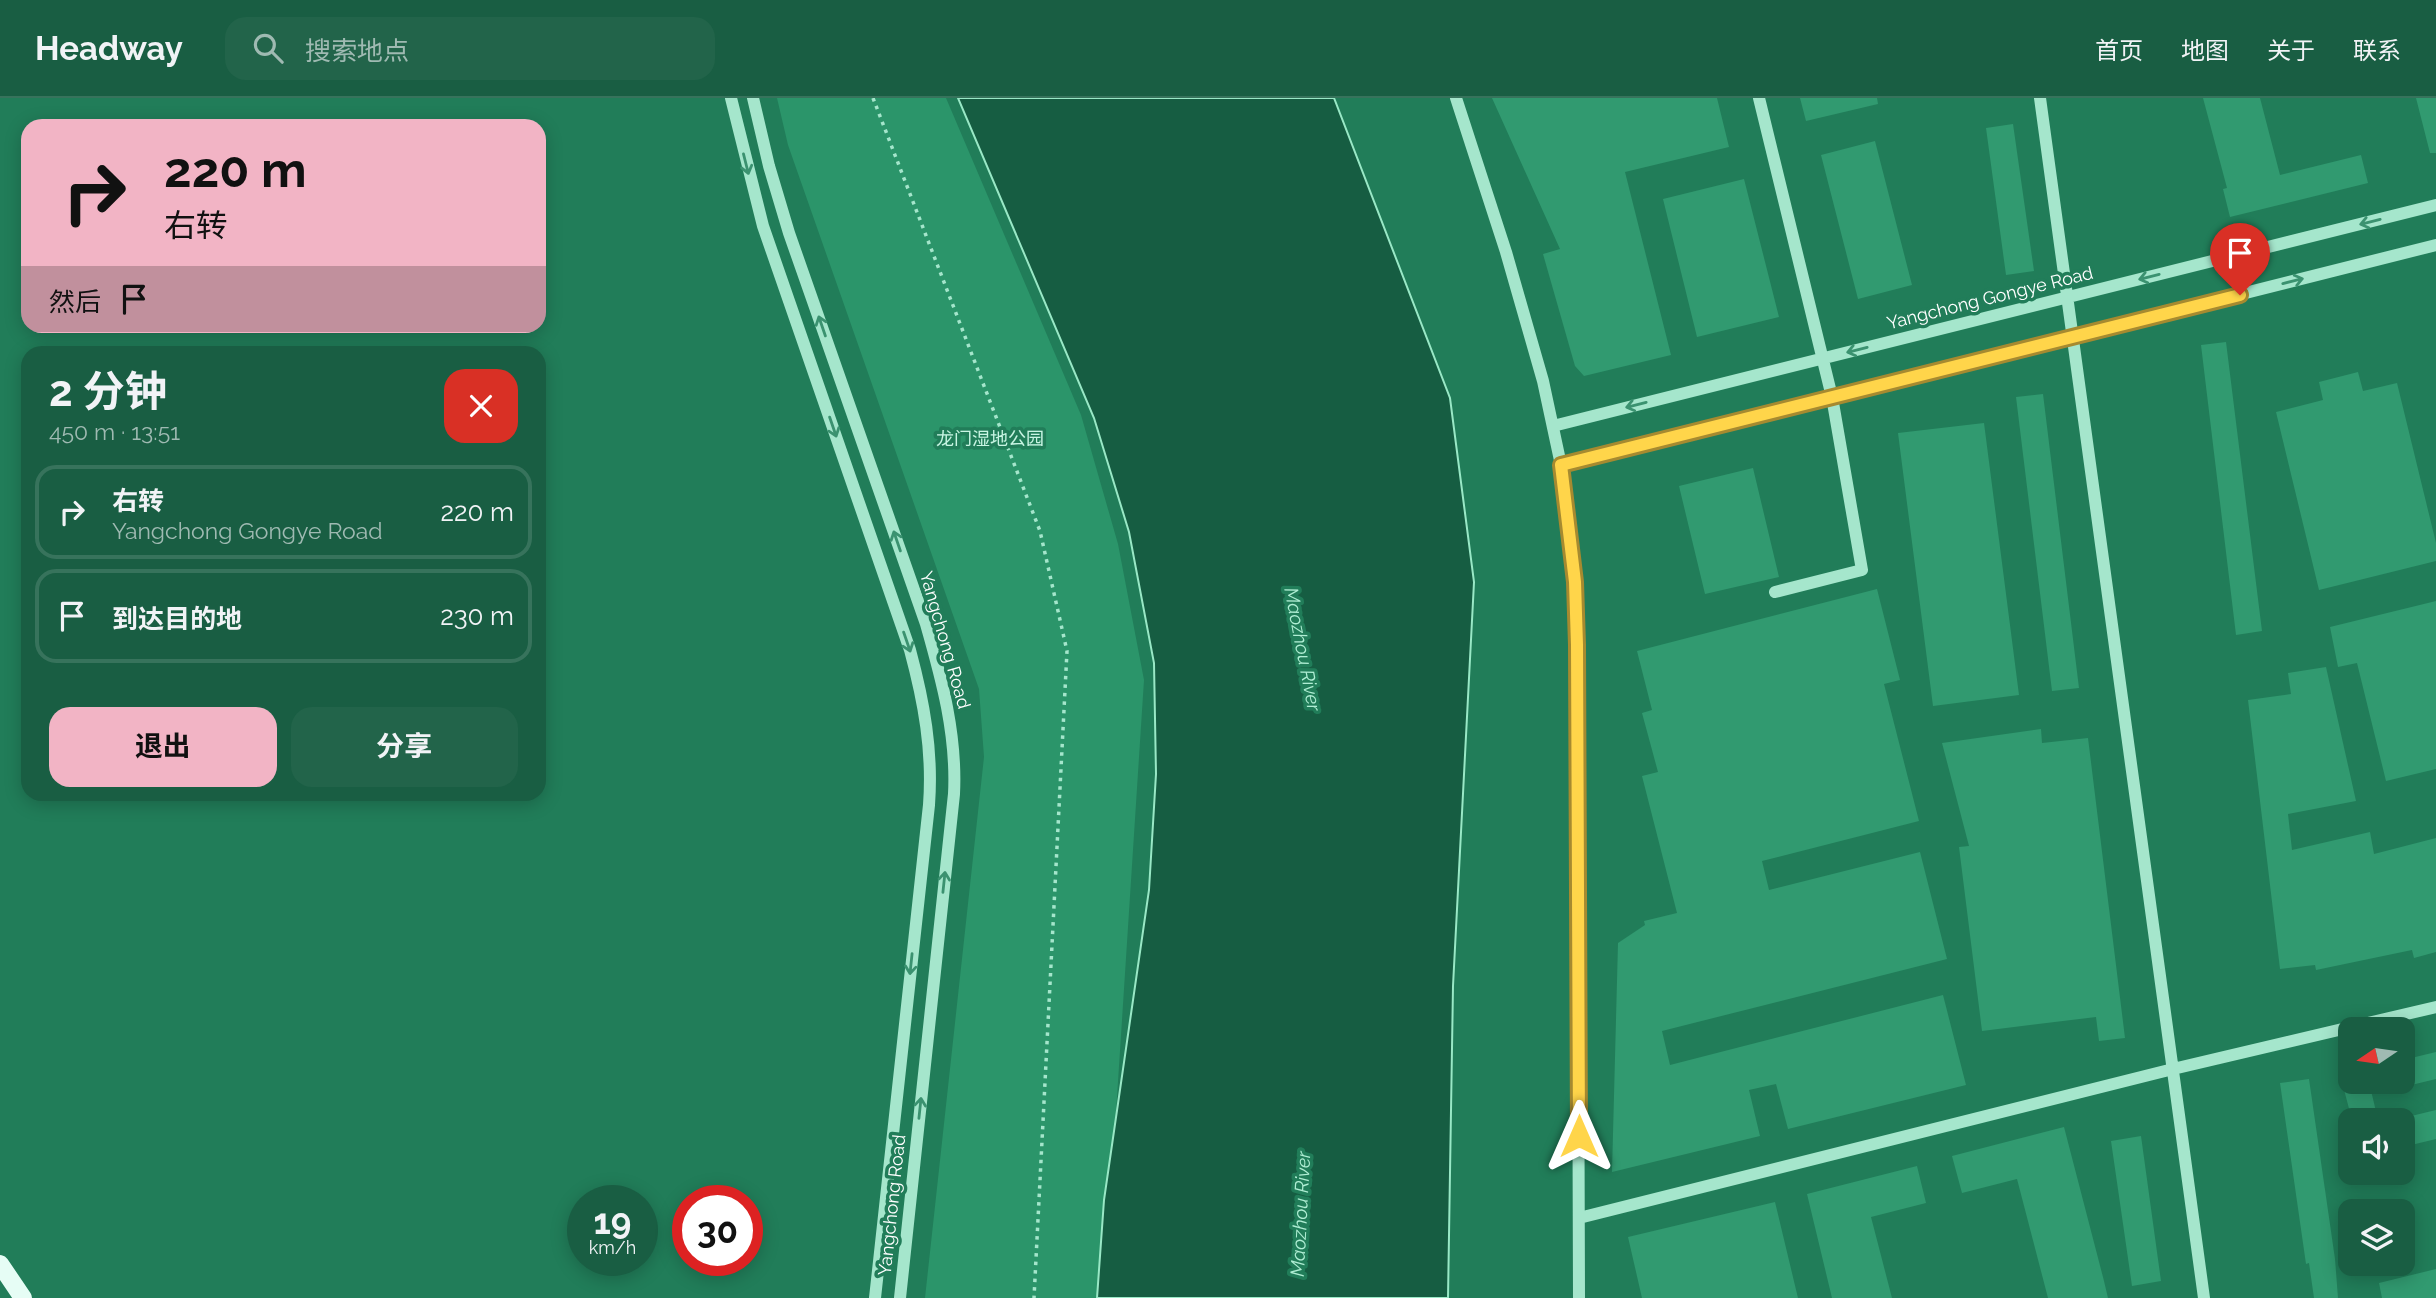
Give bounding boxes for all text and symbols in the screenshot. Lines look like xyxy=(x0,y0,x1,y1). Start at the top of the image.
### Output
search box xyxy=(225,17,715,80)
text: Headway xyxy=(35,29,183,68)
icon: search xyxy=(249,29,287,67)
text: 搜索地点 xyxy=(305,36,409,66)
text: 首页 xyxy=(2095,36,2143,65)
text: 地图 xyxy=(2181,36,2229,65)
text: 关于 xyxy=(2267,36,2315,65)
text: 联系 xyxy=(2353,36,2401,65)
text: 220 m xyxy=(164,141,307,198)
icon: right xyxy=(49,147,140,238)
one-way arrow xyxy=(740,153,753,175)
text: 右转 xyxy=(164,207,228,244)
one-way arrow xyxy=(2359,216,2382,229)
pin xyxy=(2210,223,2270,295)
icon: arrive xyxy=(2221,234,2259,272)
street label: Yangchong Gongye Road xyxy=(1885,262,2095,333)
one-way arrow xyxy=(2138,271,2161,284)
one-way arrow xyxy=(2281,274,2303,287)
icon: arrive xyxy=(115,280,153,318)
text: 然后 xyxy=(49,287,101,317)
one-way arrow xyxy=(815,316,827,338)
one-way arrow xyxy=(1846,344,1869,357)
text: 2 分钟 xyxy=(49,367,167,416)
button: close xyxy=(444,369,518,443)
one-way arrow xyxy=(1625,399,1648,412)
one-way arrow xyxy=(828,415,840,437)
text: 450 m · 13:51 xyxy=(49,418,180,445)
park label: 龙门湿地公园 xyxy=(936,428,1044,449)
text: 右转 xyxy=(112,486,164,516)
icon: right xyxy=(53,493,91,531)
text: 220 m xyxy=(440,497,514,527)
text: Yangchong Gongye Road xyxy=(112,517,383,544)
one-way arrow xyxy=(890,530,902,552)
street label: Yangchong Road xyxy=(916,569,975,711)
water label: Maozhou River xyxy=(1280,585,1326,714)
icon: arrive xyxy=(53,597,91,635)
text: 230 m xyxy=(440,601,514,631)
text: 到达目的地 xyxy=(112,604,242,634)
one-way arrow xyxy=(901,631,914,653)
button: 退出 xyxy=(49,707,277,787)
button: 分享 xyxy=(291,707,518,787)
one-way arrow xyxy=(938,871,951,894)
one-way arrow xyxy=(905,952,918,974)
north arrow xyxy=(2338,1017,2415,1094)
map controls xyxy=(2338,1017,2415,1276)
one-way arrow xyxy=(914,1098,927,1120)
position arrow xyxy=(1542,1099,1616,1173)
button: sound xyxy=(2338,1108,2415,1185)
street label: Yangchong Road xyxy=(874,1133,909,1277)
water label: Maozhou River xyxy=(1286,1149,1314,1277)
speed limit sign: 30 xyxy=(672,1185,763,1276)
button: layers xyxy=(2338,1199,2415,1276)
text: 19 xyxy=(594,1201,631,1242)
text: km/h xyxy=(589,1237,636,1258)

